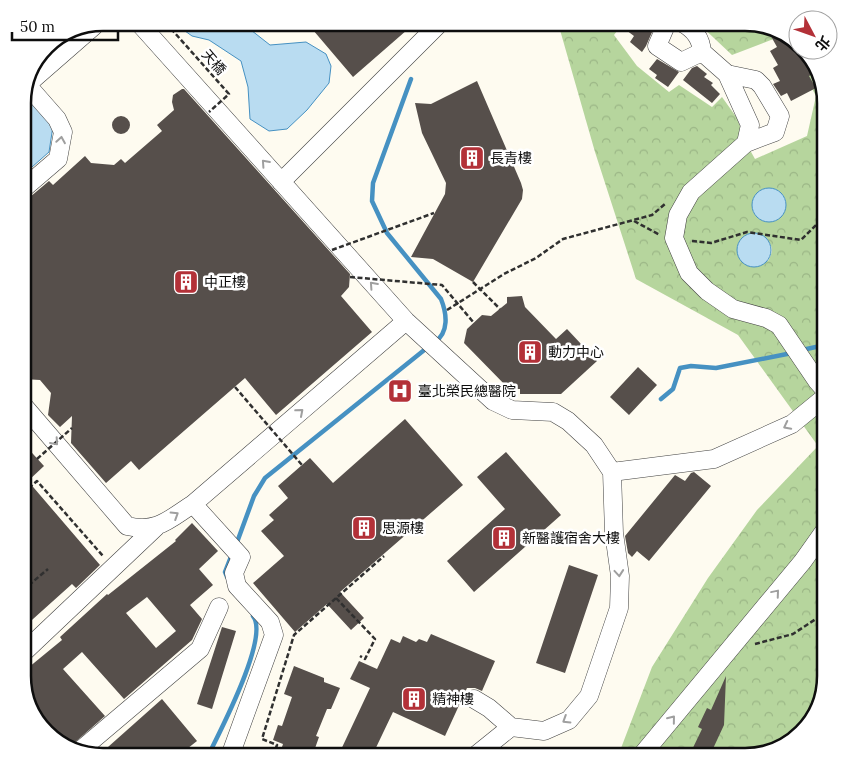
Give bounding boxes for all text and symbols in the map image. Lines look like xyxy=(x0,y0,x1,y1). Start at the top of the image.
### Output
scale bar xyxy=(12,10,119,42)
north arrow xyxy=(788,10,838,60)
text: 50 m xyxy=(20,17,55,36)
text: 北 xyxy=(811,32,834,55)
street label: 天橋 xyxy=(198,46,230,78)
one-way arrow xyxy=(56,135,66,144)
building icon: 長青樓 xyxy=(459,145,485,171)
place label: 長青樓 xyxy=(490,149,532,167)
one-way arrow xyxy=(262,160,271,169)
building icon: 中正樓 xyxy=(173,269,199,295)
place label: 中正樓 xyxy=(204,273,246,291)
one-way arrow xyxy=(370,281,379,290)
building icon: 動力中心 xyxy=(517,339,543,365)
place label: 動力中心 xyxy=(548,343,604,361)
hospital icon: 臺北榮民總醫院 xyxy=(387,378,413,404)
place label: 臺北榮民總醫院 xyxy=(418,382,516,400)
one-way arrow xyxy=(294,409,303,418)
one-way arrow xyxy=(783,420,792,430)
one-way arrow xyxy=(49,437,58,446)
one-way arrow xyxy=(170,512,179,522)
building icon: 思源樓 xyxy=(351,515,377,541)
place label: 思源樓 xyxy=(382,519,424,537)
building icon: 新醫護宿舍大樓 xyxy=(491,525,517,551)
place label: 新醫護宿舍大樓 xyxy=(522,529,620,547)
one-way arrow xyxy=(614,569,625,577)
one-way arrow xyxy=(770,590,779,599)
building icon: 精神樓 xyxy=(401,686,427,712)
place label: 精神樓 xyxy=(432,690,474,708)
one-way arrow xyxy=(562,714,571,724)
one-way arrow xyxy=(666,715,675,724)

